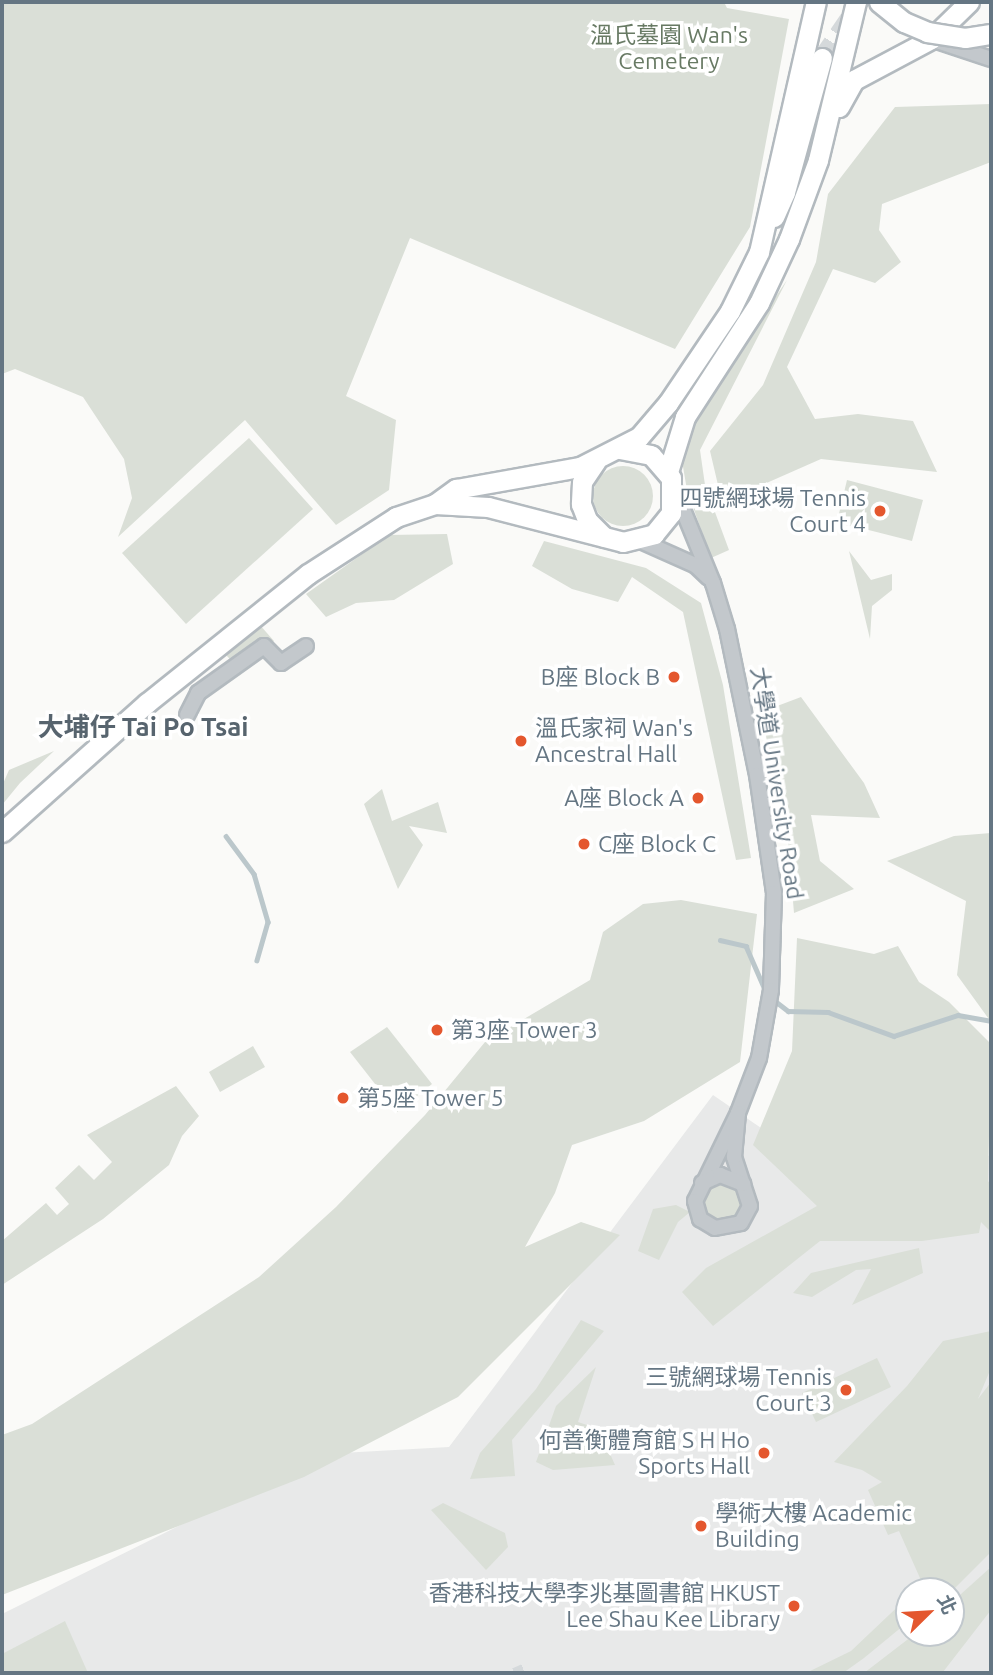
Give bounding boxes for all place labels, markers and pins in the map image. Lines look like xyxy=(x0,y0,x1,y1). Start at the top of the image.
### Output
place label: 四號網球場 Tennis Court 4 xyxy=(680,484,866,538)
marker: 四號網球場 Tennis Court 4 xyxy=(872,503,888,519)
place label: B座 Block B xyxy=(541,663,660,691)
marker: B座 Block B xyxy=(666,669,682,685)
place label: 溫氏家祠 Wan's Ancestral Hall xyxy=(535,714,693,768)
marker: 溫氏家祠 Wan's Ancestral Hall xyxy=(513,733,529,749)
place label: A座 Block A xyxy=(564,784,684,812)
marker: A座 Block A xyxy=(690,790,706,806)
place label: C座 Block C xyxy=(598,830,716,858)
marker: C座 Block C xyxy=(576,836,592,852)
place label: 第3座 Tower 3 xyxy=(451,1016,598,1044)
marker: 第3座 Tower 3 xyxy=(429,1022,445,1038)
place label: 第5座 Tower 5 xyxy=(357,1084,504,1112)
marker: 第5座 Tower 5 xyxy=(335,1090,351,1106)
place label: 三號網球場 Tennis Court 3 xyxy=(646,1363,832,1417)
marker: 三號網球場 Tennis Court 3 xyxy=(838,1382,854,1398)
place label: 何善衡體育館 S H Ho Sports Hall xyxy=(539,1426,750,1480)
marker: 何善衡體育館 S H Ho Sports Hall xyxy=(756,1445,772,1461)
place label: 學術大樓 Academic Building xyxy=(715,1499,912,1553)
marker: 學術大樓 Academic Building xyxy=(693,1518,709,1534)
place label: 香港科技大學李兆基圖書館 HKUST Lee Shau Kee Library xyxy=(428,1579,780,1633)
marker: 香港科技大學李兆基圖書館 HKUST Lee Shau Kee Library xyxy=(786,1598,802,1614)

